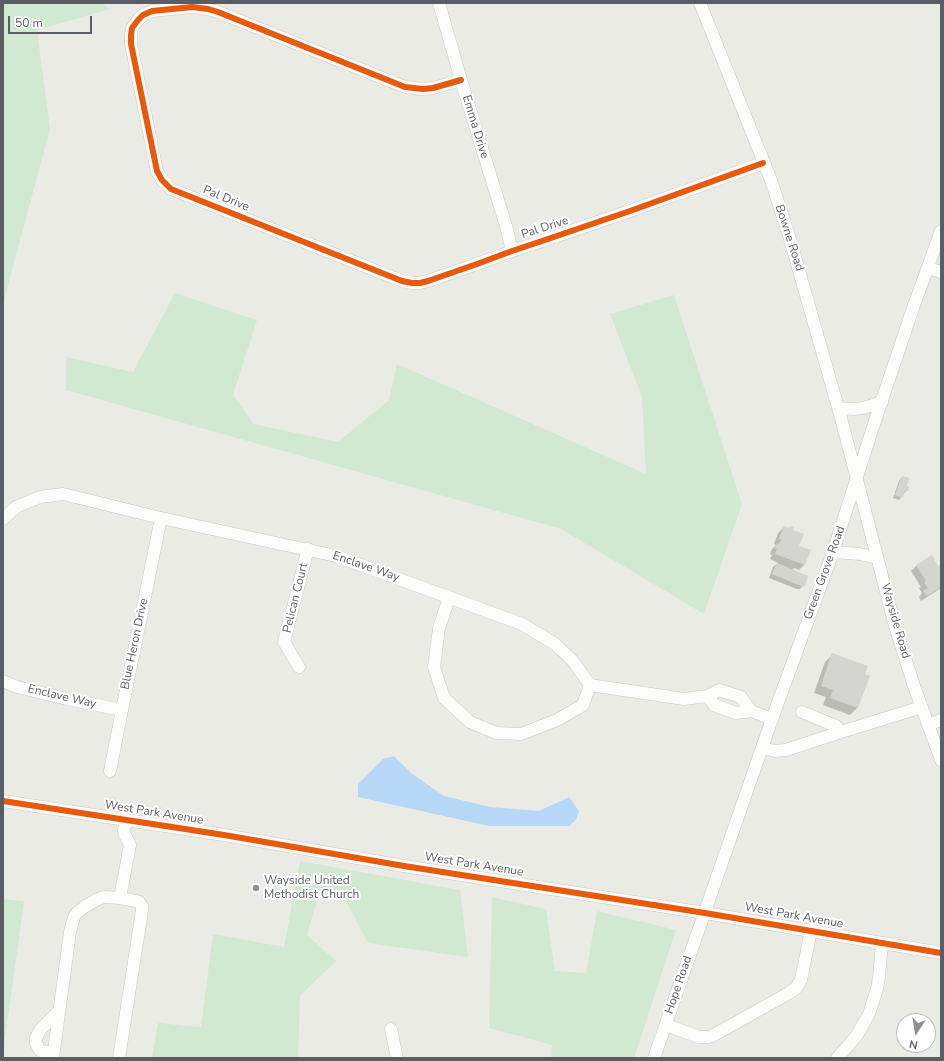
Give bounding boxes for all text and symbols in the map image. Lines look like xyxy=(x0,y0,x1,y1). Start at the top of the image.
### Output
scale bar xyxy=(10,8,94,34)
text: 50 m xyxy=(15,15,43,31)
street label: Emma Drive xyxy=(459,94,491,160)
street label: Pal Drive xyxy=(201,183,251,215)
street label: Bowne Road xyxy=(771,203,807,273)
street label: Pal Drive xyxy=(520,214,570,242)
street label: Green Grove Road xyxy=(801,524,849,622)
street label: Enclave Way xyxy=(331,549,401,585)
street label: Pelican Court xyxy=(280,561,312,635)
street label: Wayside Road xyxy=(877,582,913,660)
street label: Blue Heron Drive xyxy=(118,597,152,691)
street label: Enclave Way xyxy=(26,682,98,712)
street label: West Park Avenue xyxy=(104,798,204,828)
street label: West Park Avenue xyxy=(424,850,524,880)
place label: Wayside United Methodist Church xyxy=(264,874,359,902)
marker: Wayside United Methodist Church xyxy=(251,883,261,893)
street label: West Park Avenue xyxy=(744,900,844,932)
street label: Hope Road xyxy=(662,954,696,1016)
north arrow xyxy=(896,1013,936,1053)
text: N xyxy=(908,1036,919,1052)

